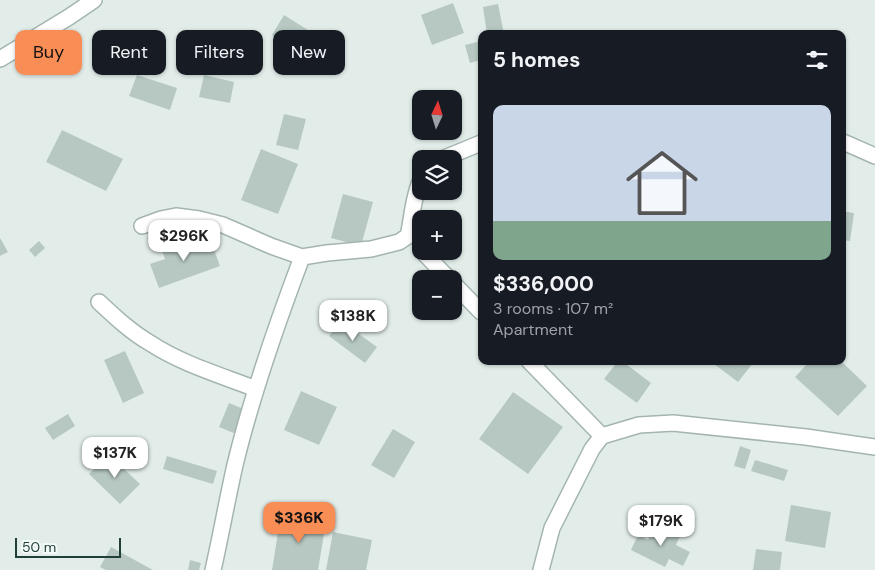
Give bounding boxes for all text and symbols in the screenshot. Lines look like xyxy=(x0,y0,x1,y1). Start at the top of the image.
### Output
chip: Buy xyxy=(15,30,82,75)
chip: Rent xyxy=(92,30,166,75)
chip: Filters xyxy=(176,30,263,75)
chip: New xyxy=(273,30,345,75)
text: 5 homes xyxy=(493,46,580,74)
icon: filters xyxy=(803,46,831,74)
north arrow xyxy=(412,90,462,140)
map controls xyxy=(412,90,462,320)
icon: home xyxy=(617,138,707,228)
button: layers xyxy=(412,150,462,200)
button: + xyxy=(412,210,462,260)
pin: $296K xyxy=(149,220,219,262)
text: $296K xyxy=(159,225,209,246)
button: − xyxy=(412,270,462,320)
text: $336,000 xyxy=(493,270,594,298)
text: 3 rooms · 107 m² xyxy=(493,298,613,319)
pin: $138K xyxy=(318,300,388,342)
text: $138K xyxy=(330,305,376,326)
text: Apartment xyxy=(493,319,573,340)
pin: $137K xyxy=(80,436,150,479)
text: $137K xyxy=(93,442,137,463)
pin: $336K xyxy=(264,502,334,544)
pin: $179K xyxy=(626,504,696,547)
text: $336K xyxy=(274,507,324,528)
text: $179K xyxy=(639,510,683,531)
scale bar xyxy=(15,535,121,558)
text: 50 m xyxy=(22,538,56,556)

